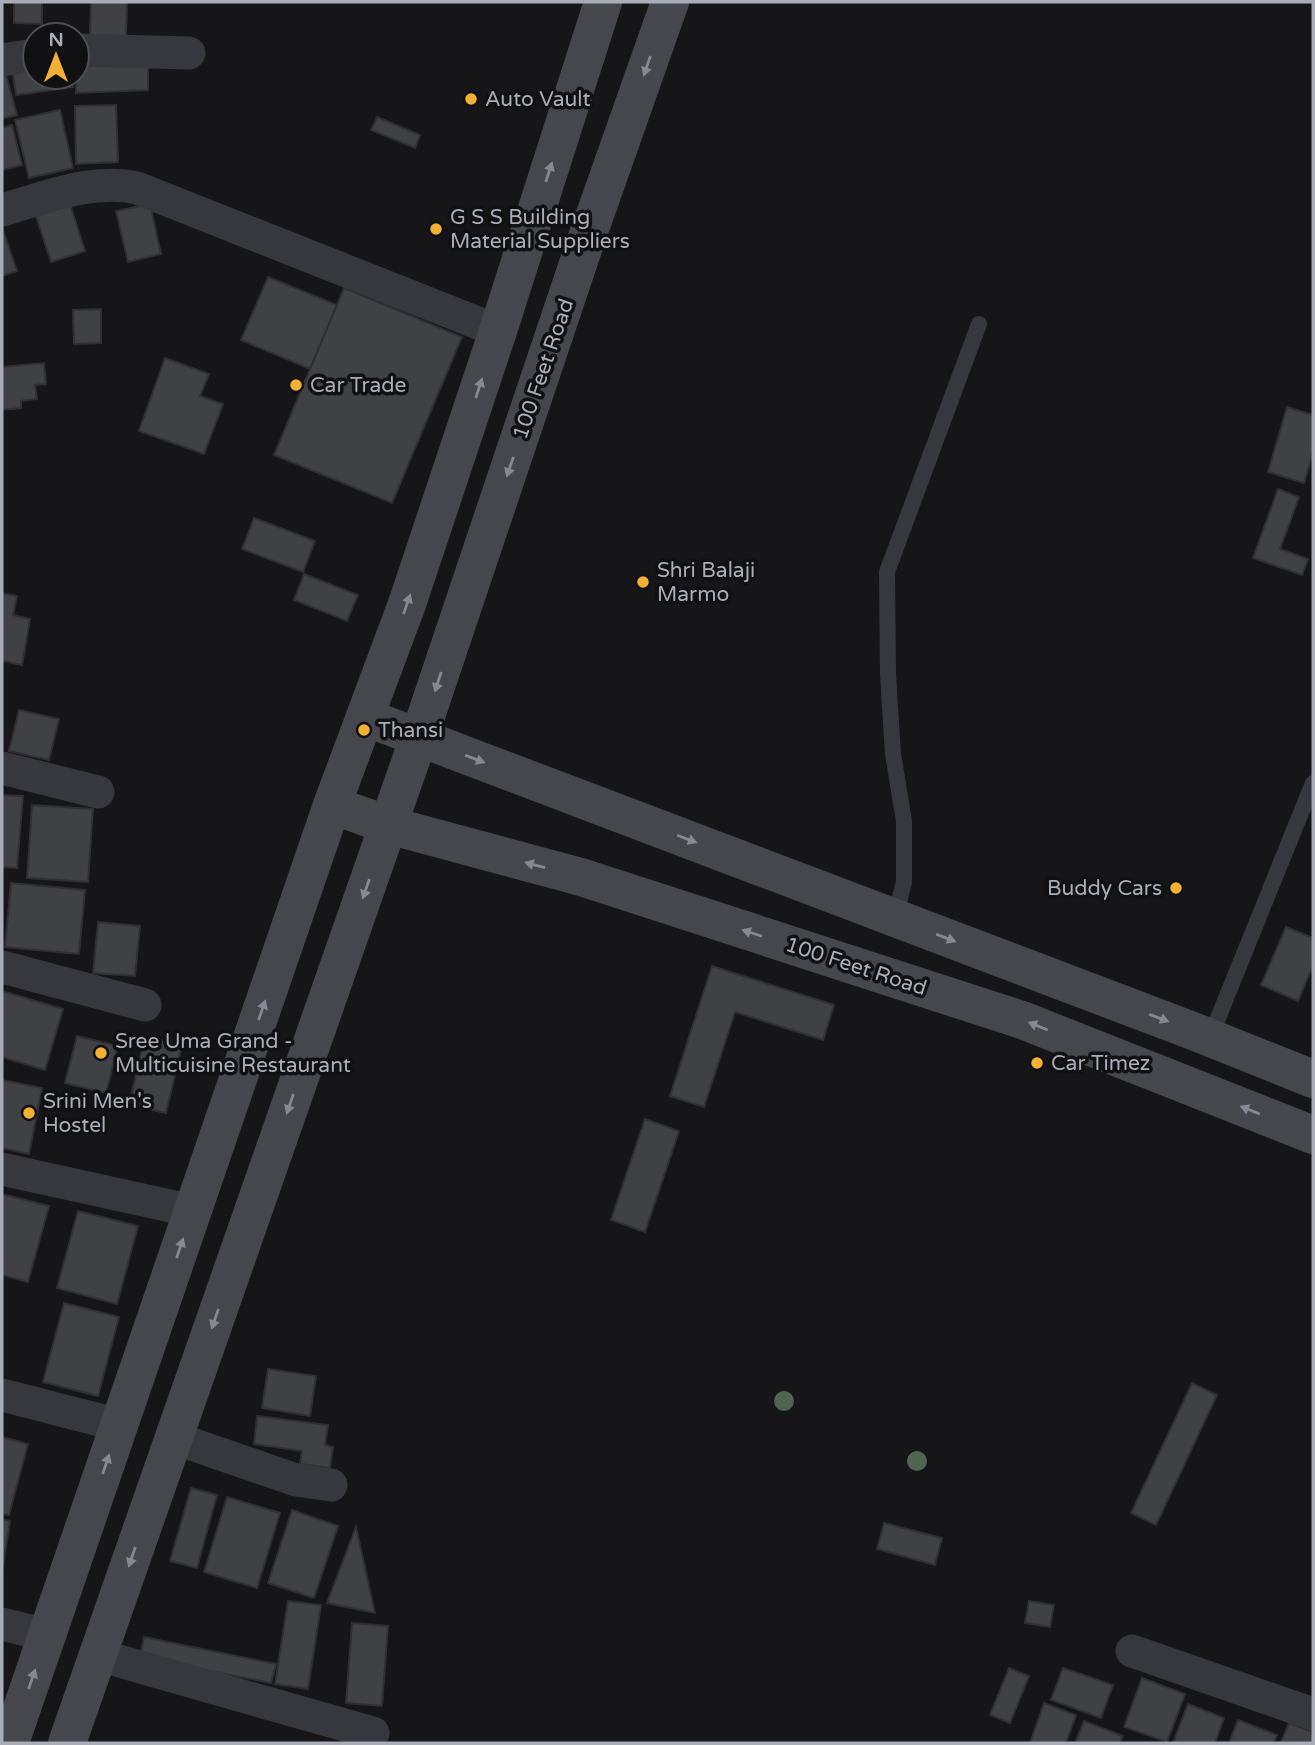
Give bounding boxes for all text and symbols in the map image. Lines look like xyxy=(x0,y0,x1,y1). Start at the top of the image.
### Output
north arrow xyxy=(21,21,91,91)
text: N xyxy=(48,29,64,51)
one-way arrow xyxy=(641,56,652,77)
place label: Auto Vault xyxy=(485,87,590,112)
marker: Auto Vault xyxy=(463,91,479,107)
one-way arrow xyxy=(544,161,555,182)
place label: G S S Building Material Suppliers xyxy=(450,205,630,254)
marker: G S S Building Material Suppliers xyxy=(428,221,444,237)
street label: 100 Feet Road xyxy=(508,296,579,443)
place label: Car Trade xyxy=(310,373,407,398)
marker: Car Trade xyxy=(288,377,304,393)
one-way arrow xyxy=(474,377,485,398)
one-way arrow xyxy=(504,456,515,477)
place label: Shri Balaji Marmo xyxy=(657,558,755,607)
marker: Shri Balaji Marmo xyxy=(635,574,651,590)
one-way arrow xyxy=(402,593,413,614)
one-way arrow xyxy=(432,672,442,693)
place label: Thansi xyxy=(378,718,443,743)
marker: Thansi xyxy=(356,722,372,738)
one-way arrow xyxy=(464,753,485,764)
one-way arrow xyxy=(677,834,698,845)
one-way arrow xyxy=(524,859,546,870)
place label: Buddy Cars xyxy=(1047,876,1162,901)
one-way arrow xyxy=(360,879,371,900)
marker: Buddy Cars xyxy=(1168,880,1184,896)
one-way arrow xyxy=(742,927,763,937)
street label: 100 Feet Road xyxy=(782,932,930,1001)
one-way arrow xyxy=(935,932,956,943)
one-way arrow xyxy=(257,999,268,1020)
one-way arrow xyxy=(1148,1013,1169,1024)
one-way arrow xyxy=(1028,1021,1049,1032)
place label: Sree Uma Grand - Multicuisine Restaurant xyxy=(115,1029,351,1078)
marker: Sree Uma Grand - Multicuisine Restaurant xyxy=(93,1045,109,1061)
place label: Car Timez xyxy=(1051,1051,1150,1076)
marker: Car Timez xyxy=(1029,1055,1045,1071)
place label: Srini Men's Hostel xyxy=(43,1089,152,1138)
one-way arrow xyxy=(285,1094,296,1115)
marker: Srini Men's Hostel xyxy=(21,1105,37,1121)
one-way arrow xyxy=(1239,1105,1260,1116)
one-way arrow xyxy=(175,1238,186,1259)
one-way arrow xyxy=(209,1309,220,1330)
one-way arrow xyxy=(101,1453,112,1474)
one-way arrow xyxy=(126,1546,137,1567)
one-way arrow xyxy=(27,1668,38,1689)

